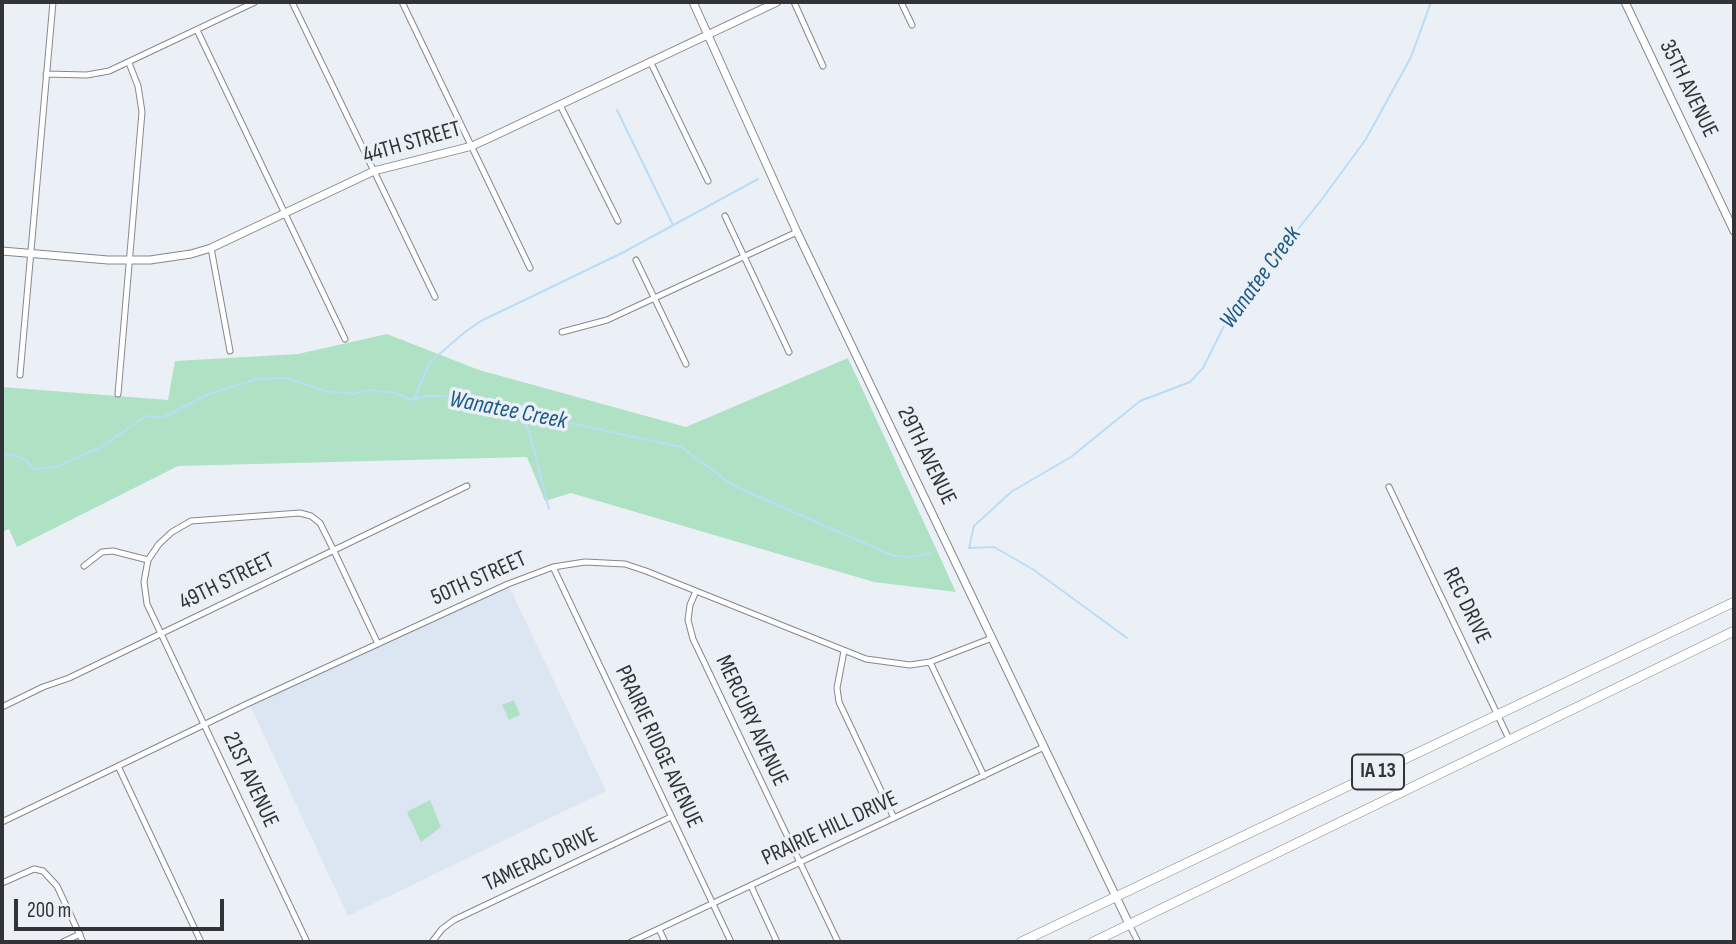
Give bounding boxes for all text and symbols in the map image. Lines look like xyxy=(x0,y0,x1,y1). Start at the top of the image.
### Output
street label: 35TH AVENUE xyxy=(1653,36,1723,142)
street label: 44TH STREET xyxy=(360,116,464,170)
water label: Wanatee Creek xyxy=(1214,221,1308,335)
water label: Wanatee Creek xyxy=(447,385,569,437)
street label: 29TH AVENUE xyxy=(890,402,962,510)
street label: 50TH STREET xyxy=(427,546,531,612)
street label: 49TH STREET xyxy=(175,547,279,617)
street label: REC DRIVE xyxy=(1436,564,1496,648)
street label: MERCURY AVENUE xyxy=(709,651,793,791)
street label: PRAIRIE RIDGE AVENUE xyxy=(608,661,708,833)
street label: 21ST AVENUE xyxy=(216,728,284,832)
road number: IA 13 xyxy=(1352,754,1404,790)
street label: PRAIRIE HILL DRIVE xyxy=(758,786,902,872)
street label: TAMERAC DRIVE xyxy=(480,822,602,898)
scale bar xyxy=(18,884,228,928)
text: 200 m xyxy=(27,898,71,923)

